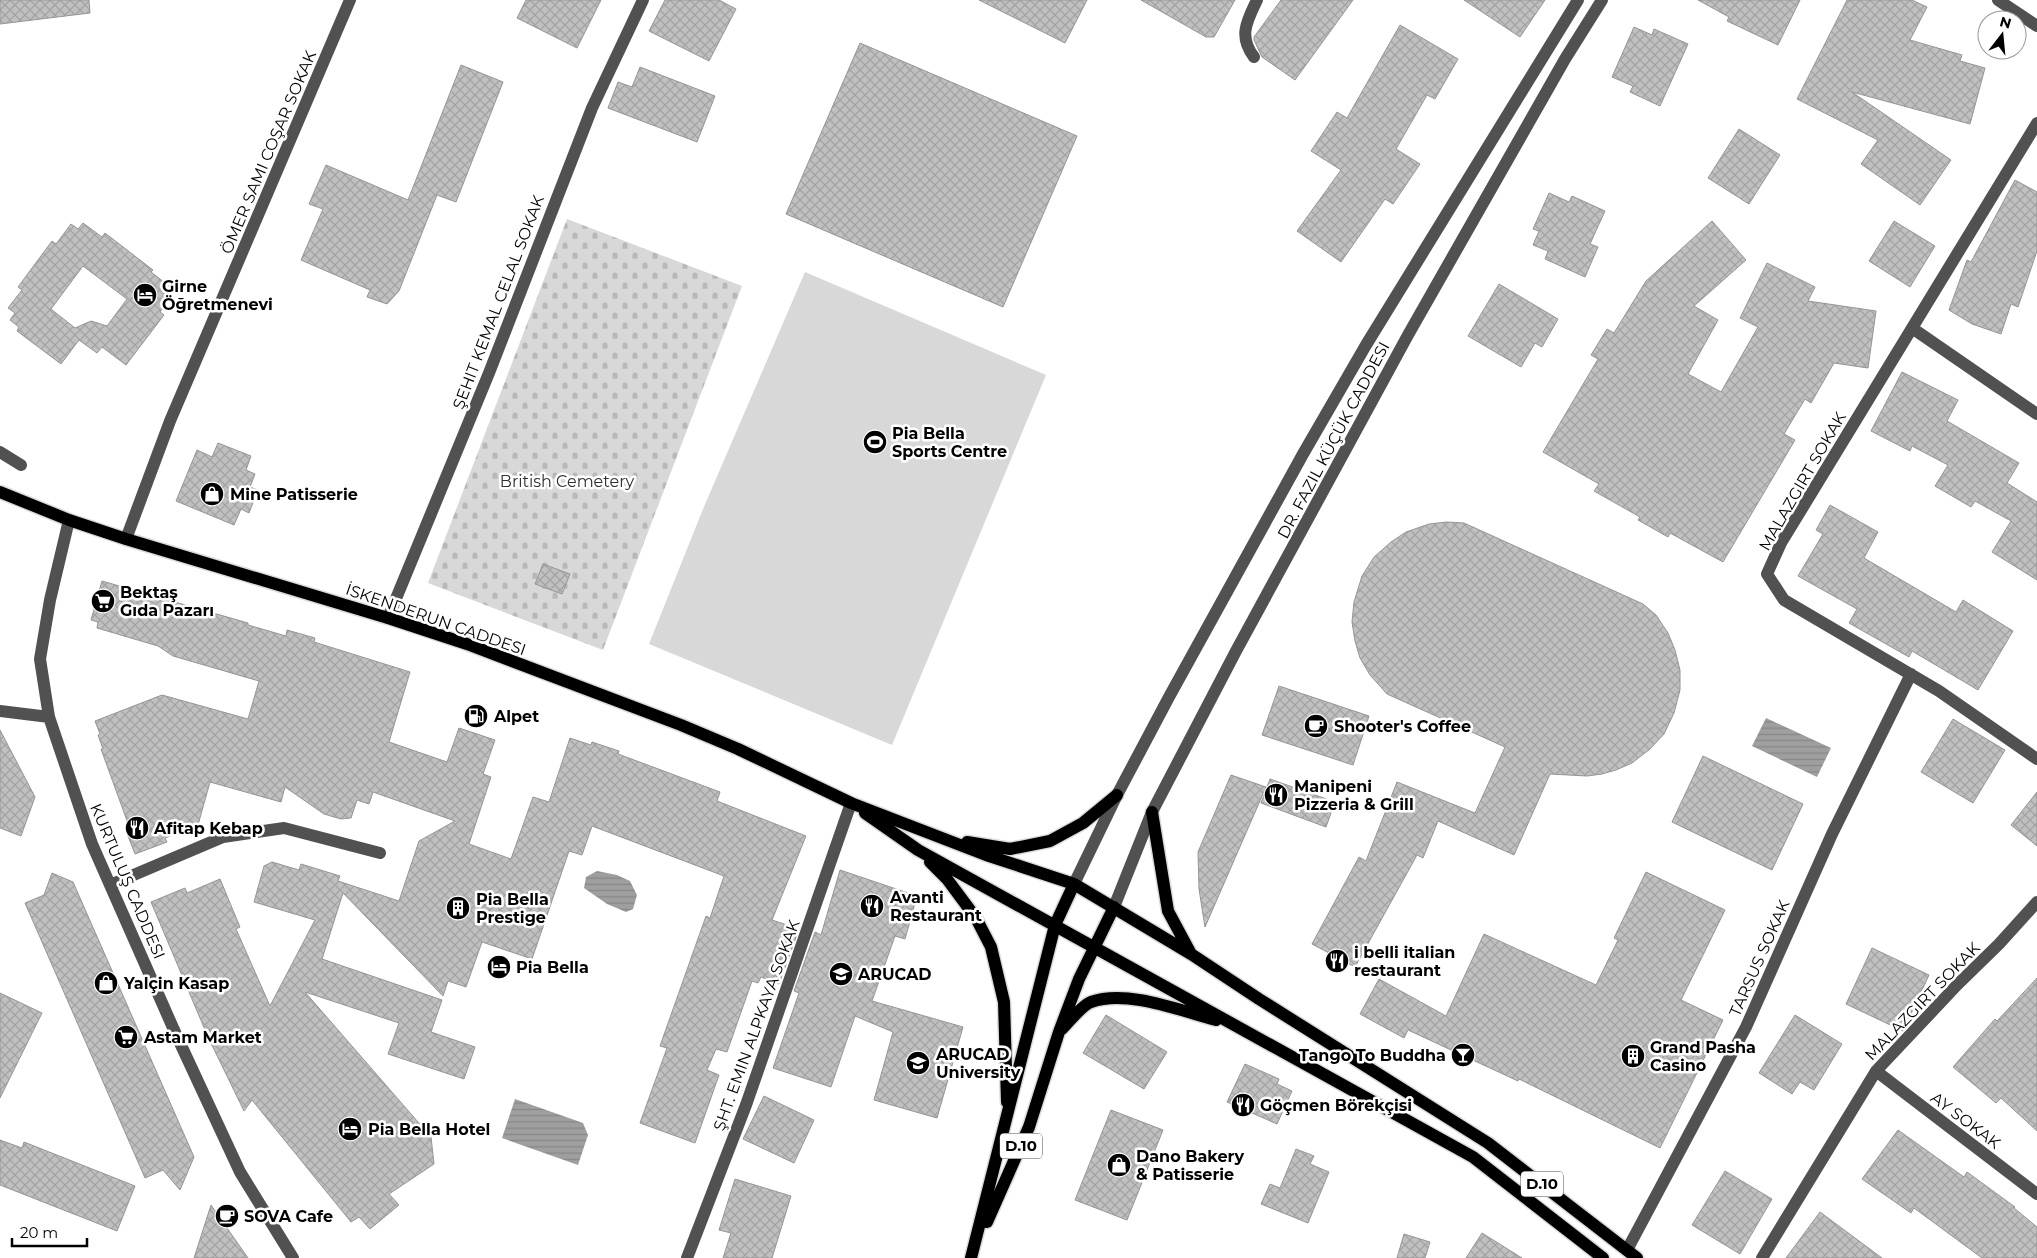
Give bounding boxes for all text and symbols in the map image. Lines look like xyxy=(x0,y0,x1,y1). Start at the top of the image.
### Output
north arrow xyxy=(1977,10,2027,60)
text: N xyxy=(1998,12,2014,33)
street label: ÖMER SAMI COŞAR SOKAK xyxy=(216,47,320,257)
street label: ŞEHIT KEMAL CELAL SOKAK xyxy=(449,192,548,412)
place label: Girne Öğretmenevi xyxy=(162,277,273,314)
hotel icon: Girne Öğretmenevi xyxy=(132,282,158,308)
street label: DR. FAZIL KÜÇÜK CADDESI xyxy=(1272,338,1394,542)
street label: MALAZGIRT SOKAK xyxy=(1755,408,1850,554)
place label: Pia Bella Sports Centre xyxy=(892,424,1007,461)
sports icon: Pia Bella Sports Centre xyxy=(862,429,888,455)
park label: British Cemetery xyxy=(500,472,634,491)
shop icon: Mine Patisserie xyxy=(199,481,225,507)
place label: Mine Patisserie xyxy=(230,485,358,504)
street label: İSKENDERUN CADDESI xyxy=(343,580,529,659)
place label: Bektaş Gıda Pazarı xyxy=(120,583,214,620)
supermarket icon: Bektaş Gıda Pazarı xyxy=(90,588,116,614)
fuel station icon: Alpet xyxy=(463,703,489,729)
place label: Alpet xyxy=(493,707,539,726)
cafe icon: Shooter's Coffee xyxy=(1303,713,1329,739)
place label: Shooter's Coffee xyxy=(1334,717,1471,736)
place label: Manipeni Pizzeria & Grill xyxy=(1294,777,1414,814)
restaurant icon: Manipeni Pizzeria & Grill xyxy=(1263,782,1289,808)
street label: KURTULUŞ CADDESI xyxy=(86,801,169,962)
restaurant icon: Afitap Kebap xyxy=(124,815,150,841)
place label: Afitap Kebap xyxy=(153,819,263,838)
place label: Avanti Restaurant xyxy=(889,888,982,925)
place label: Pia Bella Prestige xyxy=(476,890,549,927)
restaurant icon: Avanti Restaurant xyxy=(859,893,885,919)
building icon: Pia Bella Prestige xyxy=(445,895,471,921)
street label: TARSUS SOKAK xyxy=(1725,897,1794,1019)
street label: ŞHT. EMIN ALPKAYA SOKAK xyxy=(709,916,804,1133)
street label: MALAZGIRT SOKAK xyxy=(1861,938,1984,1064)
place label: i belli italian restaurant xyxy=(1354,943,1455,980)
restaurant icon: i belli italian restaurant xyxy=(1324,948,1350,974)
hotel icon: Pia Bella xyxy=(486,954,512,980)
place label: Pia Bella xyxy=(516,958,589,977)
school or university icon: ARUCAD xyxy=(828,961,854,987)
place label: ARUCAD xyxy=(857,965,931,984)
shop icon: Yalçin Kasap xyxy=(93,970,119,996)
place label: Yalçin Kasap xyxy=(123,974,229,994)
supermarket icon: Astam Market xyxy=(113,1024,139,1050)
place label: Astam Market xyxy=(143,1028,262,1047)
place label: Grand Pasha Casino xyxy=(1650,1038,1756,1075)
bar icon: Tango To Buddha xyxy=(1450,1042,1476,1068)
building icon: Grand Pasha Casino xyxy=(1620,1043,1646,1069)
place label: ARUCAD University xyxy=(935,1045,1021,1082)
place label: Tango To Buddha xyxy=(1299,1046,1446,1065)
school or university icon: ARUCAD University xyxy=(905,1050,931,1076)
street label: AY SOKAK xyxy=(1927,1088,2005,1153)
restaurant icon: Göçmen Börekçisi xyxy=(1230,1092,1256,1118)
place label: Göçmen Börekçisi xyxy=(1260,1096,1412,1116)
hotel icon: Pia Bella Hotel xyxy=(337,1116,363,1142)
place label: Pia Bella Hotel xyxy=(368,1120,490,1139)
road number: D.10 xyxy=(1000,1134,1042,1158)
place label: Dano Bakery & Patisserie xyxy=(1136,1147,1244,1184)
shop icon: Dano Bakery & Patisserie xyxy=(1106,1152,1132,1178)
road number: D.10 xyxy=(1521,1172,1563,1196)
cafe icon: SOVA Cafe xyxy=(214,1203,240,1229)
place label: SOVA Cafe xyxy=(244,1207,333,1226)
scale bar xyxy=(12,1216,88,1248)
text: 20 m xyxy=(20,1223,58,1242)

